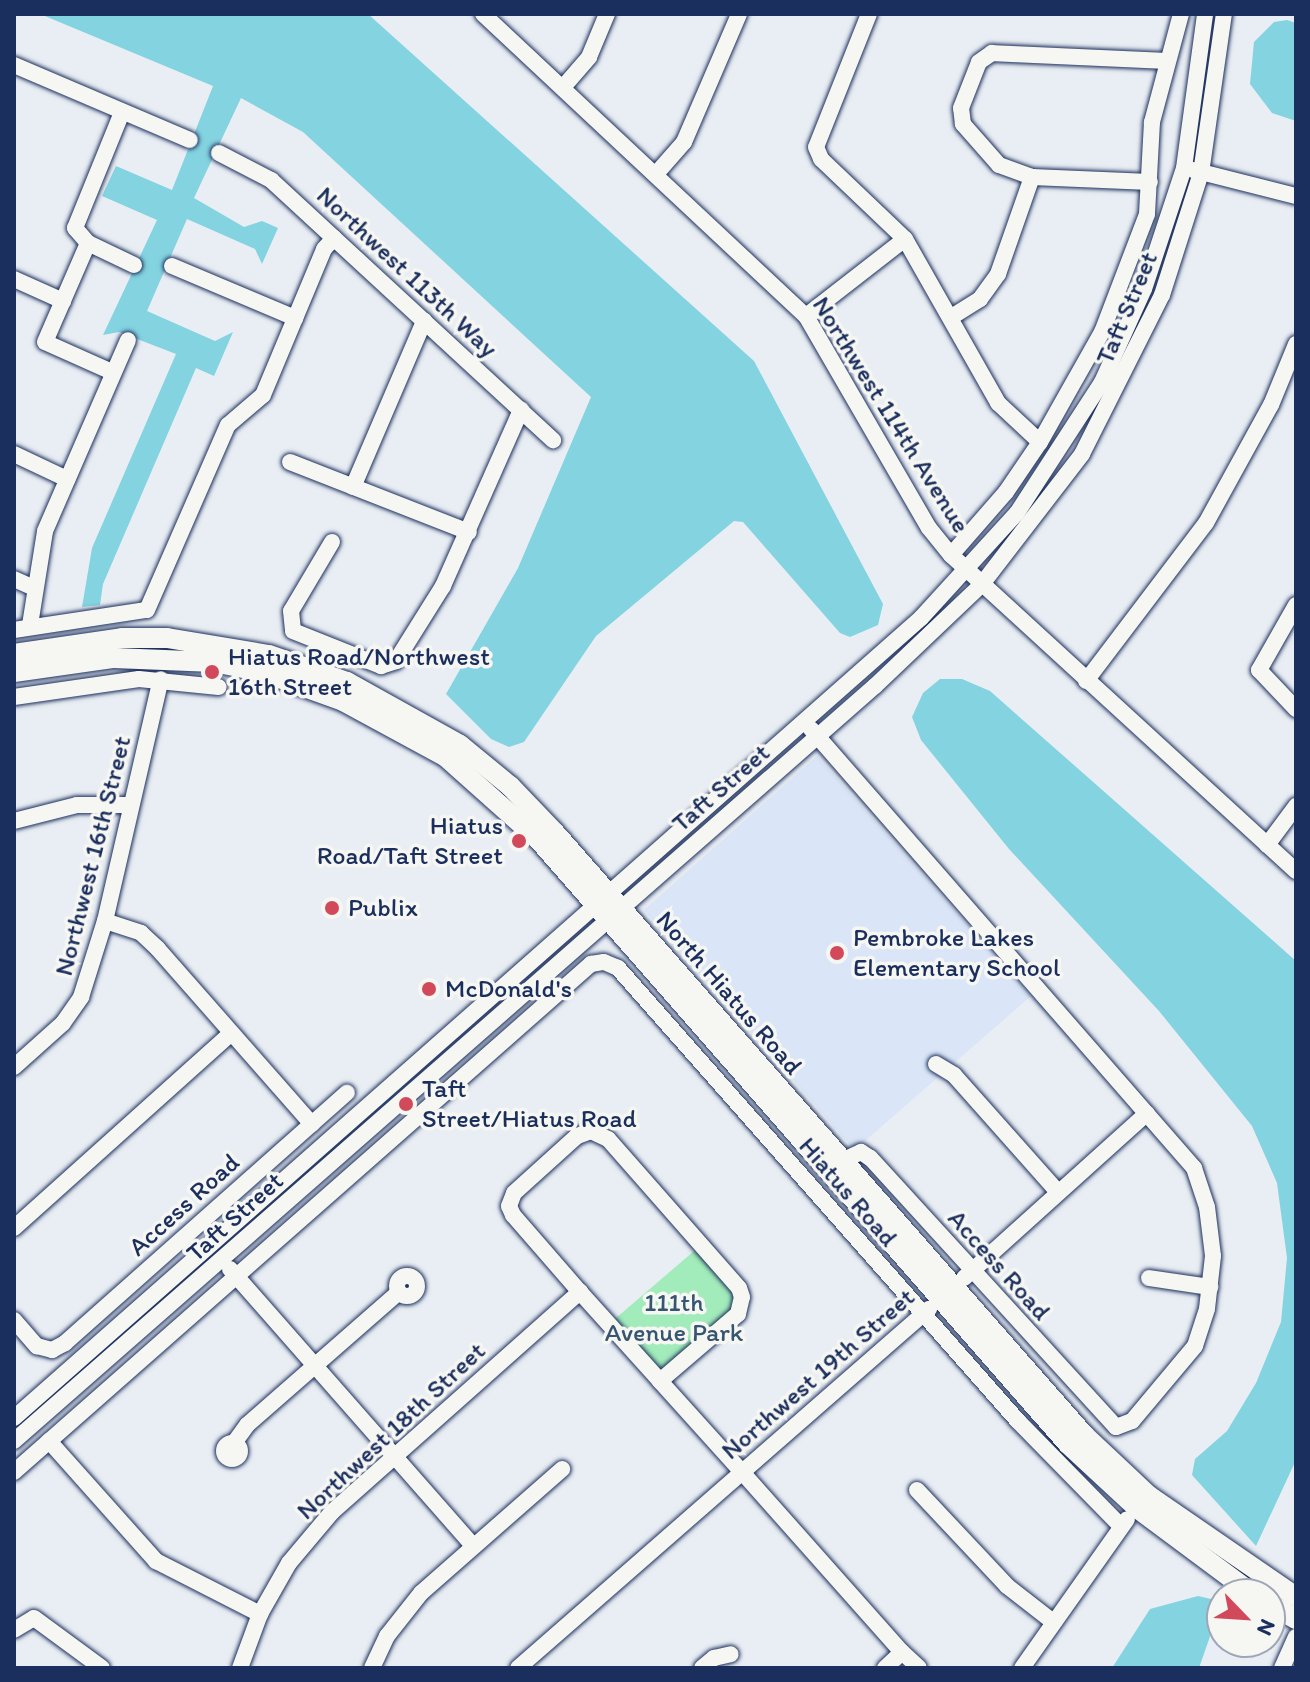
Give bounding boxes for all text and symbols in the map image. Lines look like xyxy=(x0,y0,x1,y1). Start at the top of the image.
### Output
street label: Northwest 113th Way xyxy=(310,180,504,364)
street label: Taft Street xyxy=(1089,247,1165,369)
street label: Northwest 114th Avenue xyxy=(806,291,976,539)
place label: Hiatus Road/Northwest 16th Street xyxy=(228,641,490,702)
marker: Hiatus Road/Northwest 16th Street xyxy=(203,663,221,681)
street label: Northwest 16th Street xyxy=(48,733,138,979)
street label: Taft Street xyxy=(666,737,776,839)
place label: Hiatus Road/Taft Street xyxy=(317,810,503,872)
marker: Hiatus Road/Taft Street xyxy=(510,832,528,850)
place label: Publix xyxy=(348,892,418,924)
marker: Publix xyxy=(323,899,341,917)
street label: North Hiatus Road xyxy=(650,905,808,1081)
place label: Pembroke Lakes Elementary School xyxy=(853,922,1060,984)
marker: Pembroke Lakes Elementary School xyxy=(828,944,846,962)
place label: McDonald's xyxy=(445,973,572,1005)
marker: McDonald's xyxy=(420,980,438,998)
place label: Taft Street/Hiatus Road xyxy=(422,1073,637,1134)
marker: Taft Street/Hiatus Road xyxy=(397,1095,415,1113)
street label: Hiatus Road xyxy=(792,1131,904,1253)
street label: Access Road xyxy=(122,1147,246,1263)
street label: Taft Street xyxy=(180,1166,290,1268)
street label: Access Road xyxy=(941,1203,1057,1327)
street label: Northwest 19th Street xyxy=(715,1282,921,1466)
park label: 111th Avenue Park xyxy=(605,1287,743,1348)
street label: Northwest 18th Street xyxy=(290,1336,492,1526)
north arrow xyxy=(1206,1578,1286,1658)
text: N xyxy=(1251,1615,1282,1640)

